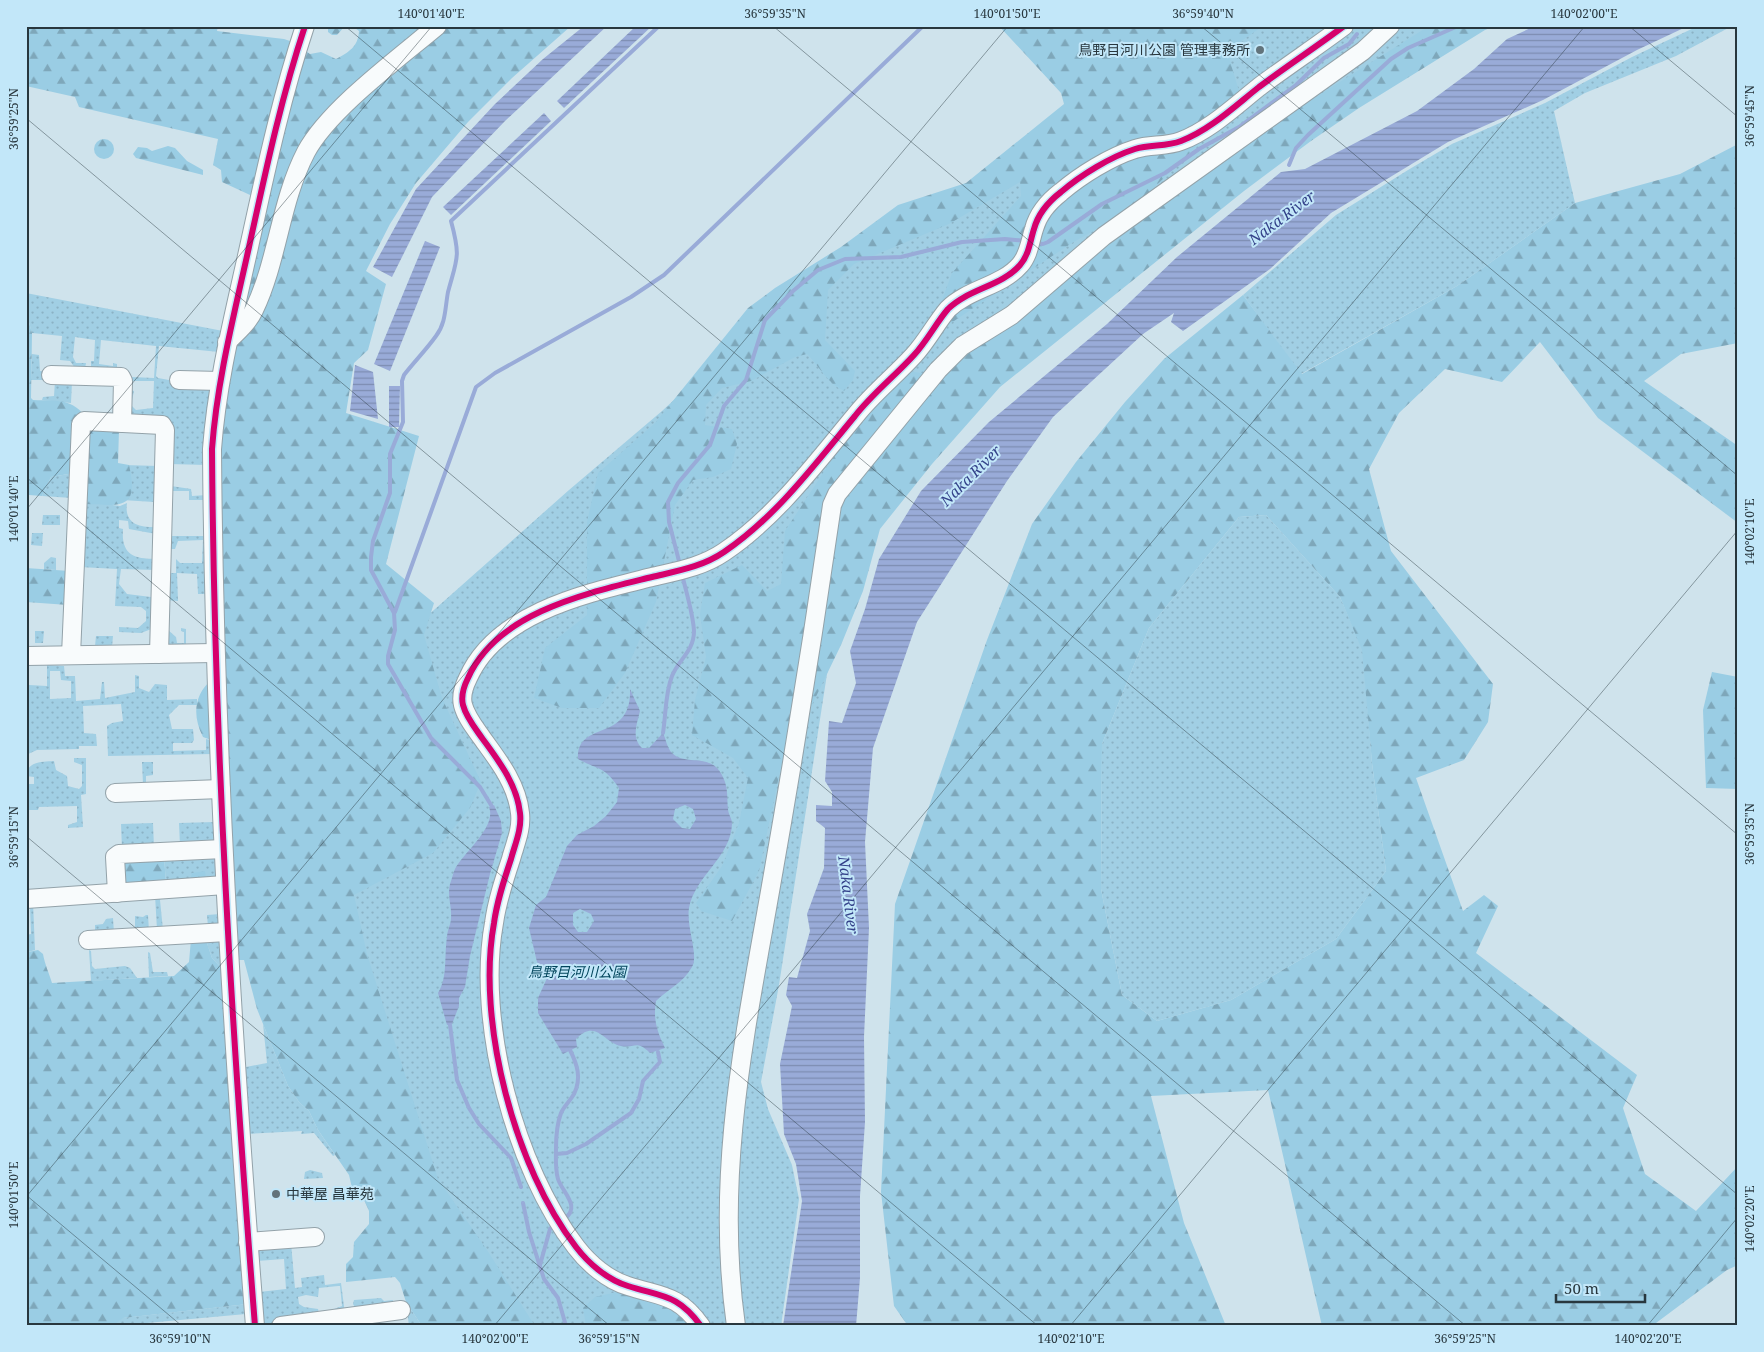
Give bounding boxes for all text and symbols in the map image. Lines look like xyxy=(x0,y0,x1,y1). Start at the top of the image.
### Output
text: 140°01'40"E xyxy=(398,5,464,22)
text: 36°59'35"N xyxy=(744,5,806,22)
text: 140°01'50"E xyxy=(974,5,1040,22)
text: 36°59'40"N xyxy=(1172,5,1234,22)
text: 140°02'00"E xyxy=(1551,5,1617,22)
place label: 鳥野目河川公園 管理事務所 xyxy=(1078,40,1250,59)
marker: 鳥野目河川公園 管理事務所 xyxy=(1254,44,1266,56)
text: 36°59'45"N xyxy=(1741,85,1758,147)
text: 36°59'25"N xyxy=(5,88,22,150)
water label: Naka River xyxy=(1243,185,1319,249)
water label: Naka River xyxy=(935,440,1006,511)
text: 140°01'40"E xyxy=(5,476,22,542)
text: 140°02'10"E xyxy=(1741,499,1758,565)
text: 36°59'35"N xyxy=(1741,803,1758,865)
text: 36°59'15"N xyxy=(5,806,22,868)
water label: Naka River xyxy=(834,854,864,936)
park label: 鳥野目河川公園 xyxy=(528,962,628,981)
text: 140°01'50"E xyxy=(5,1162,22,1228)
place label: 中華屋 昌華苑 xyxy=(286,1184,374,1203)
text: 140°02'20"E xyxy=(1741,1186,1758,1252)
marker: 中華屋 昌華苑 xyxy=(270,1188,282,1200)
scale bar xyxy=(1556,1272,1645,1304)
text: 50 m xyxy=(1564,1278,1599,1298)
text: 36°59'10"N xyxy=(149,1330,211,1347)
text: 140°02'00"E xyxy=(462,1330,528,1347)
text: 36°59'15"N xyxy=(578,1330,640,1347)
text: 140°02'10"E xyxy=(1038,1330,1104,1347)
text: 36°59'25"N xyxy=(1434,1330,1496,1347)
text: 140°02'20"E xyxy=(1615,1330,1681,1347)

